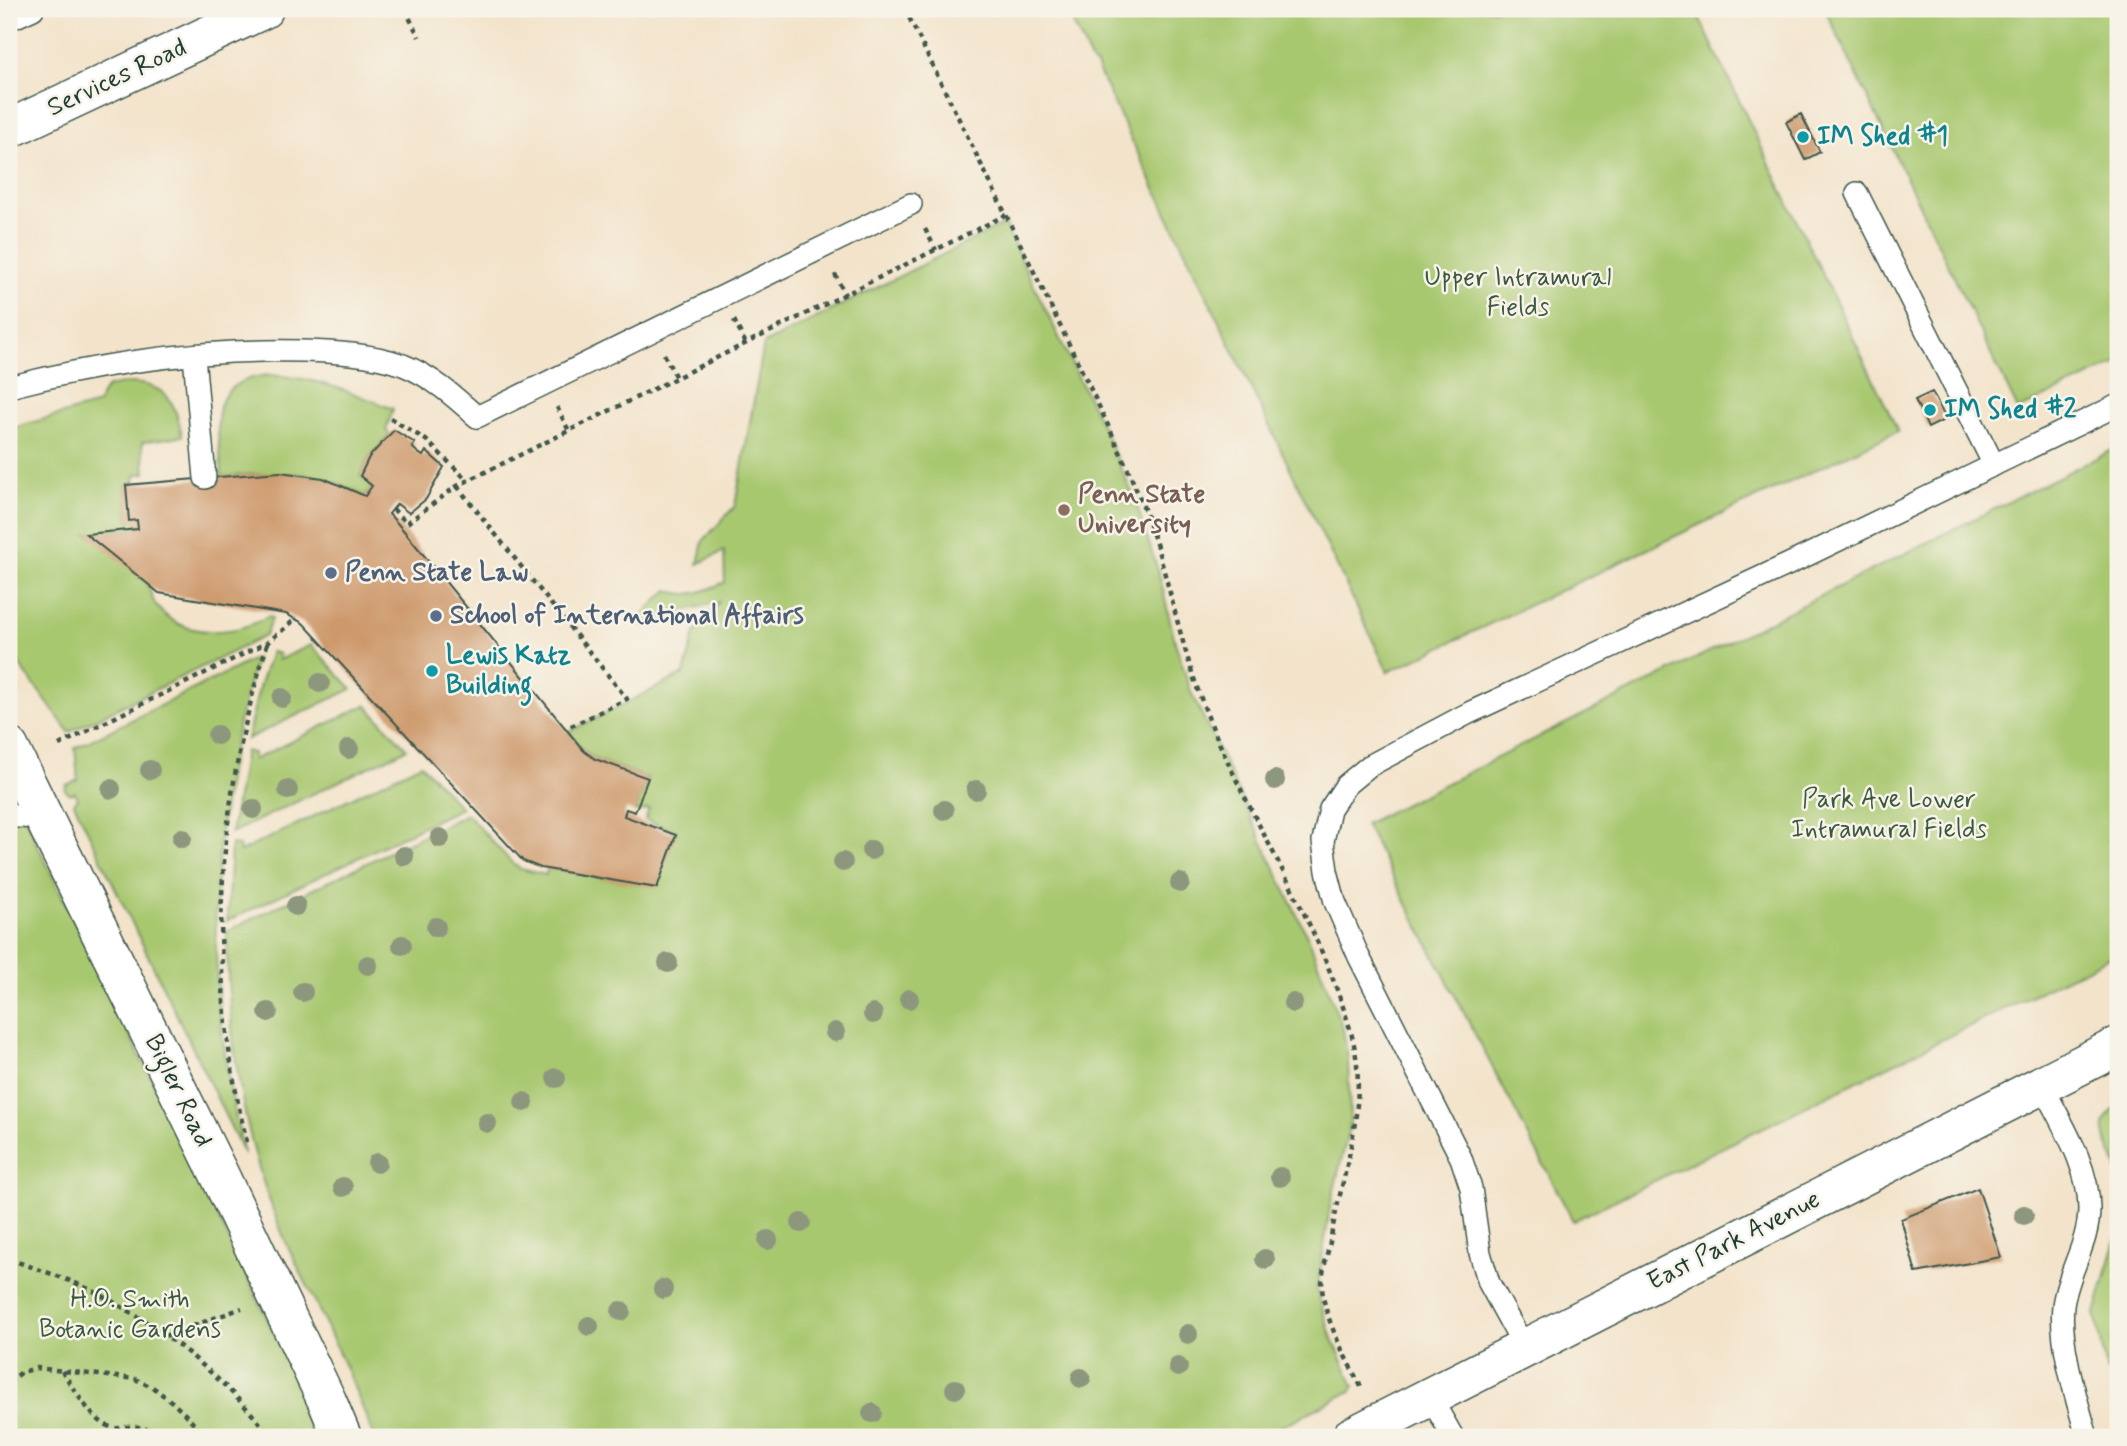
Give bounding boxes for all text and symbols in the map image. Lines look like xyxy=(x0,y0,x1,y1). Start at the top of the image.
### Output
street label: Services Road xyxy=(42,31,192,125)
place label: IM Shed #1 xyxy=(1817,120,1948,154)
marker: IM Shed #1 xyxy=(1795,129,1811,145)
park label: Upper Intramural Fields xyxy=(1424,261,1612,325)
place label: IM Shed #2 xyxy=(1944,393,2076,427)
marker: IM Shed #2 xyxy=(1922,402,1938,418)
place label: Penn State University xyxy=(1078,478,1205,542)
marker: Penn State University xyxy=(1056,502,1072,518)
place label: Penn State Law xyxy=(345,556,528,590)
marker: Penn State Law xyxy=(323,565,339,581)
place label: School of International Affairs xyxy=(450,599,804,633)
marker: School of International Affairs xyxy=(428,608,444,624)
place label: Lewis Katz Building xyxy=(446,639,571,706)
marker: Lewis Katz Building xyxy=(424,663,440,679)
park label: Park Ave Lower Intramural Fields xyxy=(1791,783,1987,847)
street label: Bigler Road xyxy=(133,1029,220,1154)
street label: East Park Avenue xyxy=(1642,1183,1826,1299)
park label: H.O. Smith Botanic Gardens xyxy=(39,1283,221,1347)

